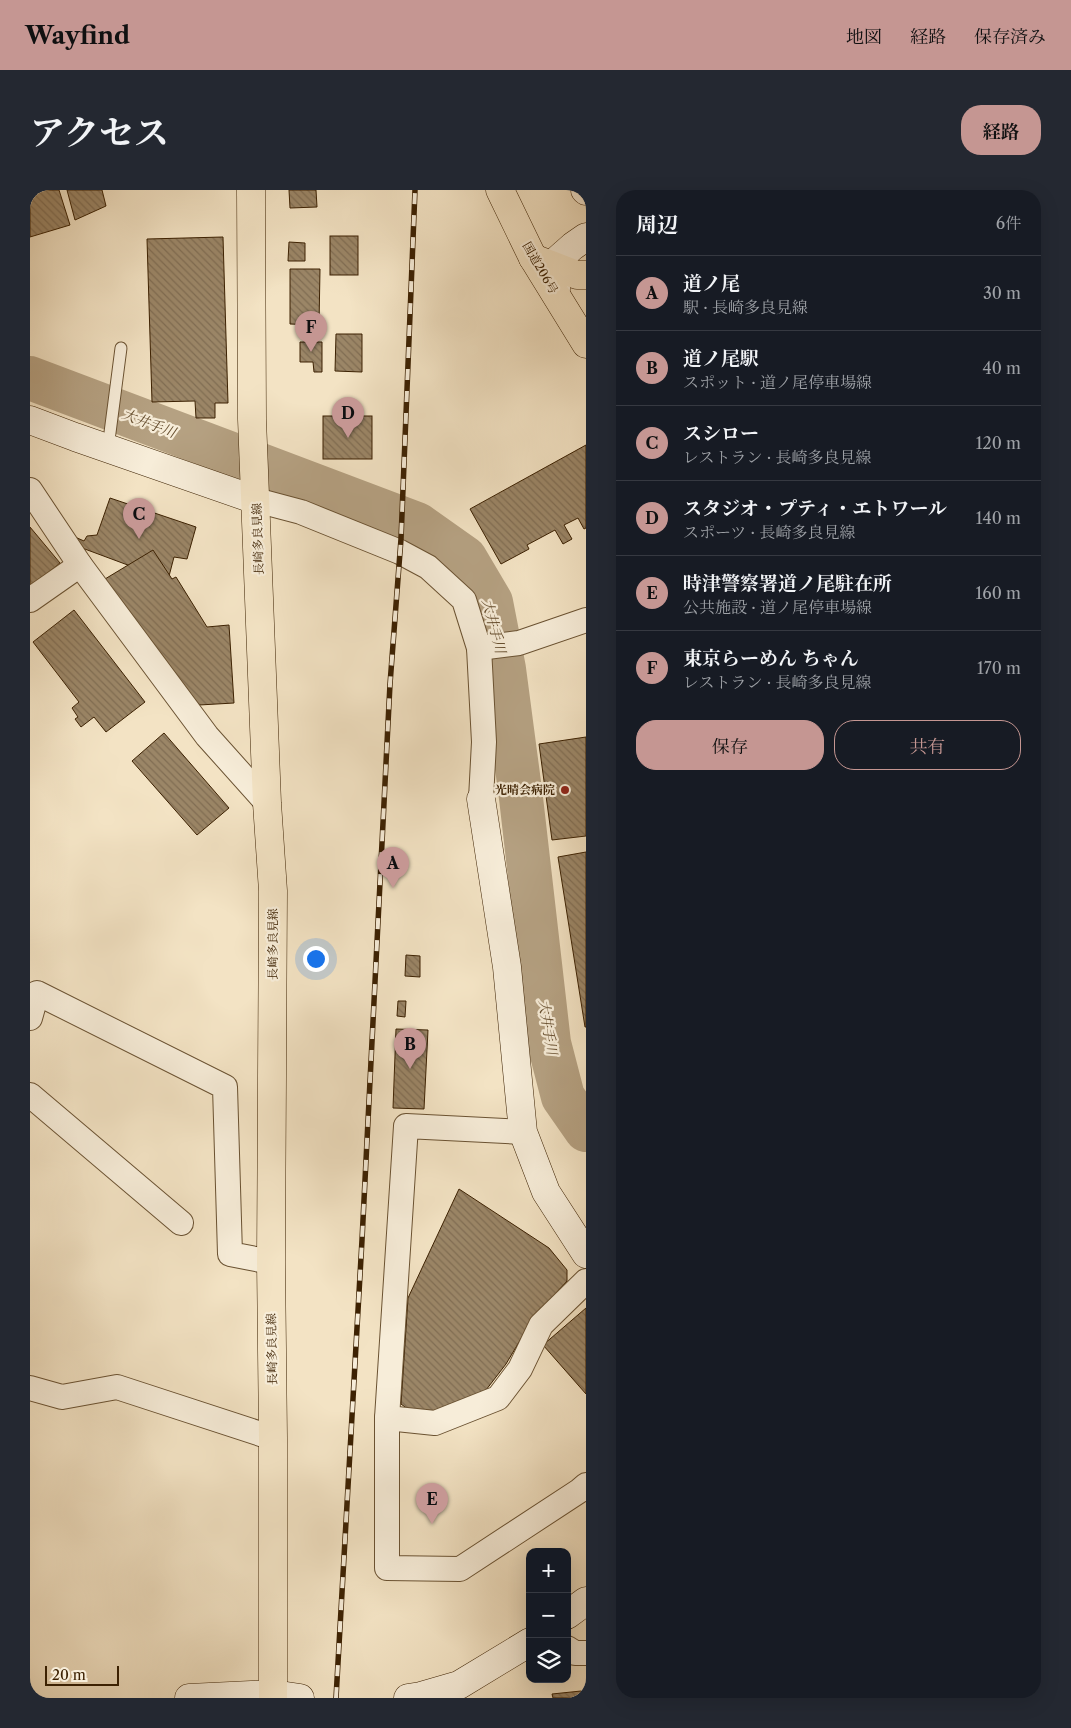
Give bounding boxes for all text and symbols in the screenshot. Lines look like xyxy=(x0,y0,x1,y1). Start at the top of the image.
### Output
text: Wayfind xyxy=(25,21,130,50)
text: 地図 xyxy=(846,26,882,48)
text: 経路 xyxy=(910,26,946,48)
text: 保存済み xyxy=(974,26,1046,48)
button: 経路 xyxy=(961,105,1041,155)
text: アクセス xyxy=(30,111,169,154)
text: 周辺 xyxy=(636,212,678,237)
text: 6件 xyxy=(996,213,1021,233)
street label: 国道206号 xyxy=(520,239,561,296)
text: 道ノ尾 xyxy=(683,272,740,295)
text: A xyxy=(646,283,658,303)
text: 30 m xyxy=(983,283,1021,303)
text: 駅 · 長崎多良見線 xyxy=(683,297,808,317)
pin: F xyxy=(295,311,327,352)
text: 道ノ尾駅 xyxy=(683,347,759,370)
text: B xyxy=(646,358,658,378)
text: 40 m xyxy=(982,358,1021,378)
text: スポット · 道ノ尾停車場線 xyxy=(683,372,872,392)
pin: D xyxy=(332,397,364,438)
water label: 大井手川 xyxy=(120,405,180,442)
text: スシロー xyxy=(683,422,759,445)
text: C xyxy=(646,433,658,453)
text: 120 m xyxy=(976,433,1021,453)
text: レストラン · 長崎多良見線 xyxy=(683,447,872,467)
text: スタジオ・プティ・エトワール xyxy=(683,497,947,520)
pin: C xyxy=(123,498,155,539)
street label: 長崎多良見線 xyxy=(249,503,266,575)
text: D xyxy=(645,508,659,528)
text: 140 m xyxy=(976,508,1021,528)
text: スポーツ · 長崎多良見線 xyxy=(683,522,855,542)
text: 時津警察署道ノ尾駐在所 xyxy=(683,572,892,595)
text: E xyxy=(646,583,658,603)
text: 160 m xyxy=(976,583,1021,603)
water label: 大井手川 xyxy=(478,597,510,657)
text: 公共施設 · 道ノ尾停車場線 xyxy=(683,597,872,617)
text: 東京らーめん ちゃん xyxy=(683,647,859,670)
text: F xyxy=(647,658,657,678)
text: 170 m xyxy=(977,658,1021,678)
text: レストラン · 長崎多良見線 xyxy=(683,672,872,692)
button: 保存 xyxy=(636,720,824,770)
button: 共有 xyxy=(834,720,1021,770)
place label: 光晴会病院 xyxy=(495,782,555,797)
marker: 光晴会病院 xyxy=(559,784,571,796)
pin: A xyxy=(377,847,409,888)
street label: 長崎多良見線 xyxy=(265,908,280,980)
your location xyxy=(303,946,329,972)
water label: 大井手川 xyxy=(535,998,562,1058)
pin: B xyxy=(394,1028,426,1069)
street label: 長崎多良見線 xyxy=(263,1313,280,1385)
pin: E xyxy=(416,1483,448,1524)
map controls xyxy=(526,1548,571,1683)
button: + xyxy=(526,1548,571,1593)
button: − xyxy=(526,1593,571,1638)
button: layers xyxy=(526,1638,571,1683)
scale bar xyxy=(45,1663,119,1686)
text: 20 m xyxy=(52,1666,86,1684)

